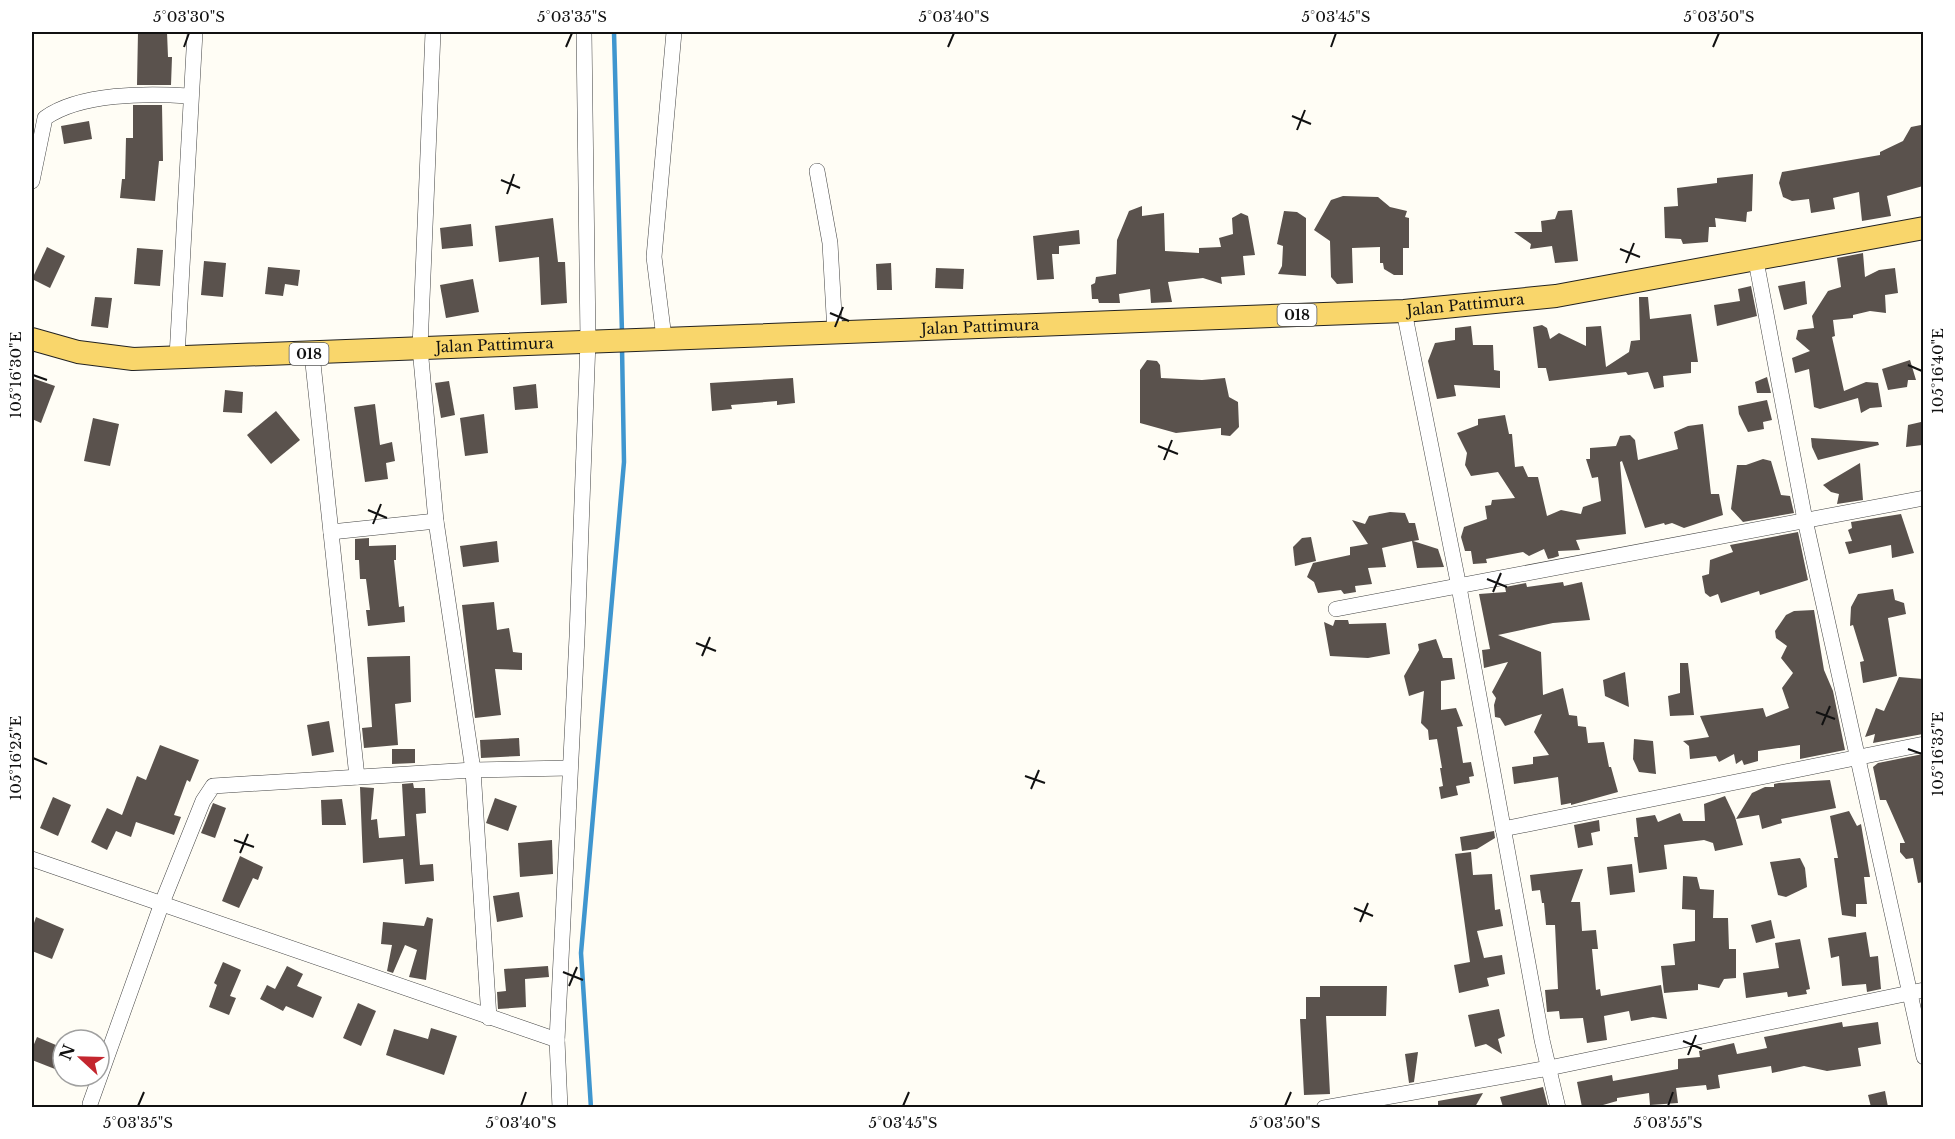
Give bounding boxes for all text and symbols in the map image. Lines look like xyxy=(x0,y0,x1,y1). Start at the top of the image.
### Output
text: 5°03'30"S xyxy=(153,7,225,26)
text: 5°03'35"S xyxy=(537,7,607,26)
text: 5°03'40"S xyxy=(919,7,989,26)
text: 5°03'45"S xyxy=(1302,7,1370,26)
text: 5°03'50"S xyxy=(1684,7,1754,26)
street label: Jalan Pattimura xyxy=(1404,289,1526,320)
road number: 018 xyxy=(1278,304,1316,326)
street label: Jalan Pattimura xyxy=(919,315,1040,338)
text: 105°16'40"E xyxy=(1928,328,1947,414)
text: 105°16'30"E xyxy=(6,331,25,419)
street label: Jalan Pattimura xyxy=(433,333,555,357)
road number: 018 xyxy=(290,343,328,365)
text: 105°16'35"E xyxy=(1928,711,1947,796)
text: 105°16'25"E xyxy=(6,715,25,800)
north arrow xyxy=(51,1028,111,1088)
text: N xyxy=(55,1042,79,1063)
text: 5°03'35"S xyxy=(103,1113,173,1132)
text: 5°03'40"S xyxy=(486,1113,556,1132)
text: 5°03'45"S xyxy=(869,1113,937,1132)
text: 5°03'50"S xyxy=(1250,1113,1320,1132)
text: 5°03'55"S xyxy=(1634,1113,1702,1132)

